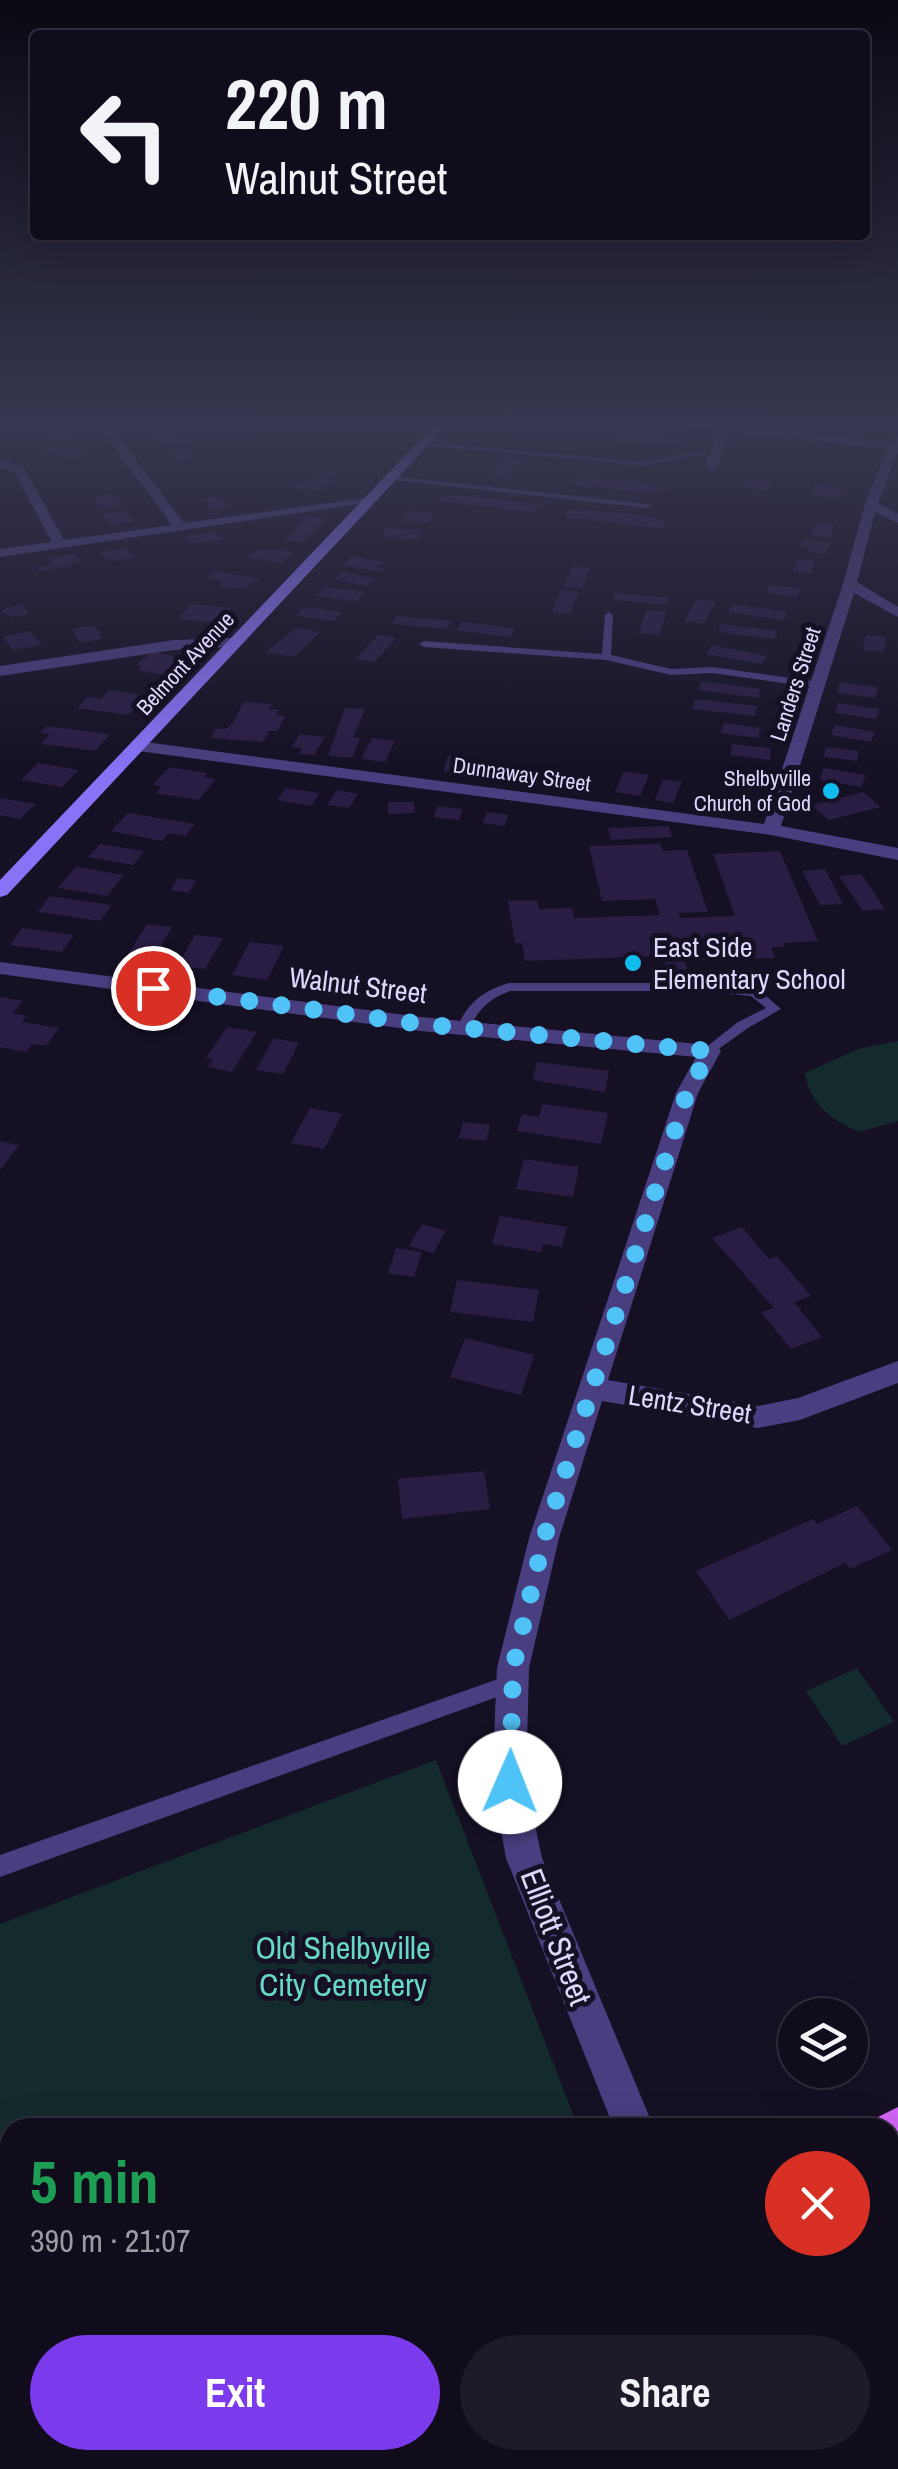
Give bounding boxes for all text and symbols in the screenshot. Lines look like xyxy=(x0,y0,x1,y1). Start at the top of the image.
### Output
text: 220 m xyxy=(225,57,388,151)
icon: left xyxy=(60,70,190,200)
text: Walnut Street xyxy=(225,147,447,208)
street label: Belmont Avenue xyxy=(129,605,241,721)
street label: Landers Street xyxy=(762,623,828,745)
street label: Dunnaway Street xyxy=(451,750,593,798)
place label: Shelbyville Church of God xyxy=(694,763,811,818)
marker: Shelbyville Church of God xyxy=(820,780,842,802)
place label: East Side Elementary School xyxy=(653,928,846,998)
pin xyxy=(111,946,196,1031)
marker: East Side Elementary School xyxy=(622,952,644,974)
street label: Walnut Street xyxy=(287,958,429,1012)
icon: arrive xyxy=(126,961,181,1016)
street label: Lentz Street xyxy=(626,1376,754,1432)
position arrow xyxy=(458,1730,562,1834)
street label: Elliott Street xyxy=(511,1862,602,2011)
park label: Old Shelbyville City Cemetery xyxy=(255,1926,431,2006)
map controls xyxy=(778,1998,868,2088)
button: layers xyxy=(778,1998,868,2088)
text: 5 min xyxy=(30,2141,159,2222)
button: close xyxy=(765,2151,870,2256)
text: 390 m · 21:07 xyxy=(30,2219,190,2262)
button: Exit xyxy=(30,2335,440,2450)
button: Share xyxy=(460,2335,870,2450)

